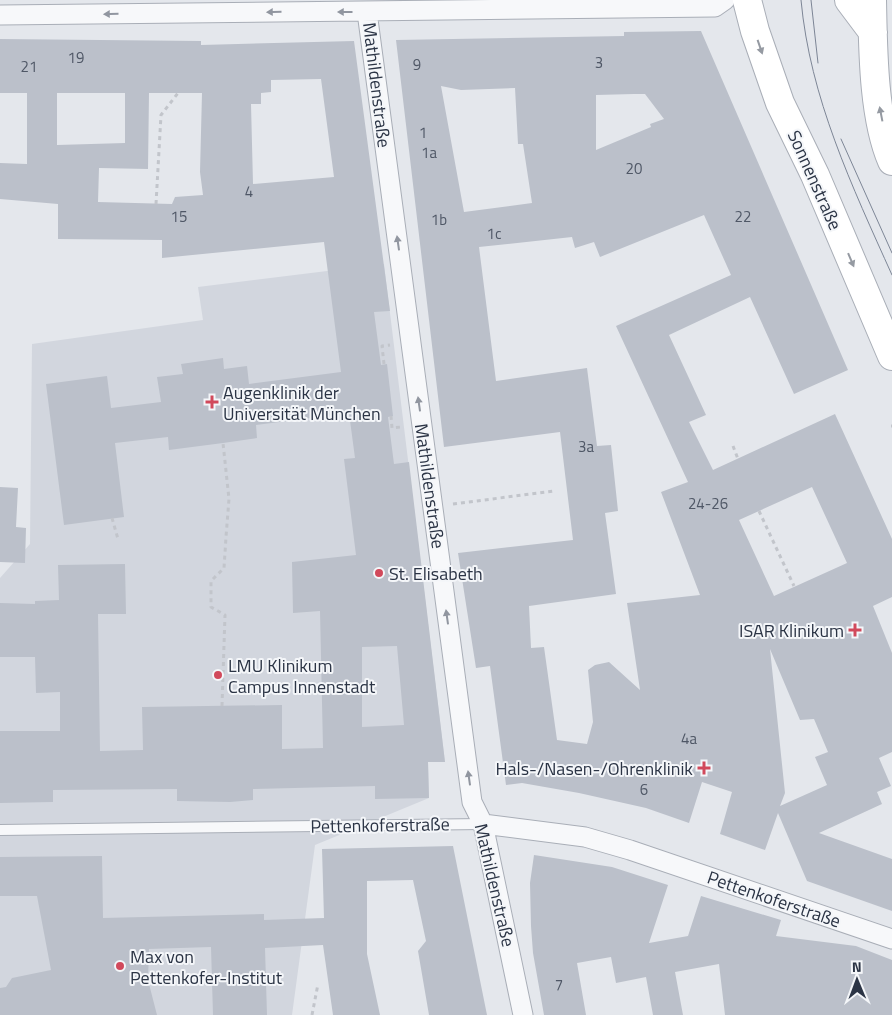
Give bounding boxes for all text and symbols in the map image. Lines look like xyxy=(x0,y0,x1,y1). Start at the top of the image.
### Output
one-way arrow xyxy=(265,8,281,16)
one-way arrow xyxy=(336,8,352,16)
one-way arrow xyxy=(103,10,119,18)
street label: Mathildenstraße xyxy=(356,21,398,149)
one-way arrow xyxy=(757,39,764,54)
house number: 19 xyxy=(68,46,84,69)
house number: 3 xyxy=(595,51,603,74)
house number: 9 xyxy=(413,53,421,76)
house number: 21 xyxy=(21,55,37,78)
one-way arrow xyxy=(876,106,884,122)
house number: 1 xyxy=(419,121,427,144)
street label: Sonnenstraße xyxy=(781,126,849,234)
house number: 1a xyxy=(421,141,437,164)
house number: 20 xyxy=(626,157,642,180)
house number: 4 xyxy=(245,180,253,203)
house number: 15 xyxy=(171,205,187,228)
house number: 22 xyxy=(735,205,751,228)
house number: 1b xyxy=(431,208,447,231)
house number: 1c xyxy=(487,222,501,245)
one-way arrow xyxy=(393,235,401,251)
one-way arrow xyxy=(848,253,856,267)
place label: Augenklinik der Universität München xyxy=(223,379,381,427)
marker: Augenklinik der Universität München xyxy=(205,395,219,409)
one-way arrow xyxy=(415,396,423,412)
street label: Mathildenstraße xyxy=(408,422,452,550)
house number: 3a xyxy=(578,435,594,458)
house number: 24-26 xyxy=(688,492,728,515)
place label: St. Elisabeth xyxy=(389,560,483,587)
marker: St. Elisabeth xyxy=(373,567,385,579)
one-way arrow xyxy=(443,609,451,625)
place label: ISAR Klinikum xyxy=(739,617,844,644)
marker: ISAR Klinikum xyxy=(848,623,862,637)
place label: LMU Klinikum Campus Innenstadt xyxy=(228,652,376,700)
marker: LMU Klinikum Campus Innenstadt xyxy=(212,669,224,681)
house number: 4a xyxy=(681,727,697,750)
place label: Hals-/Nasen-/Ohrenklinik xyxy=(495,755,693,782)
marker: Hals-/Nasen-/Ohrenklinik xyxy=(697,761,711,775)
one-way arrow xyxy=(465,770,473,786)
house number: 6 xyxy=(640,778,648,801)
street label: Pettenkoferstraße xyxy=(310,810,450,840)
street label: Mathildenstraße xyxy=(468,821,522,949)
street label: Pettenkoferstraße xyxy=(704,864,844,934)
place label: Max von Pettenkofer-Institut xyxy=(130,943,283,991)
north arrow xyxy=(832,955,882,1005)
text: N xyxy=(852,956,862,977)
marker: Max von Pettenkofer-Institut xyxy=(114,960,126,972)
house number: 7 xyxy=(555,973,563,996)

